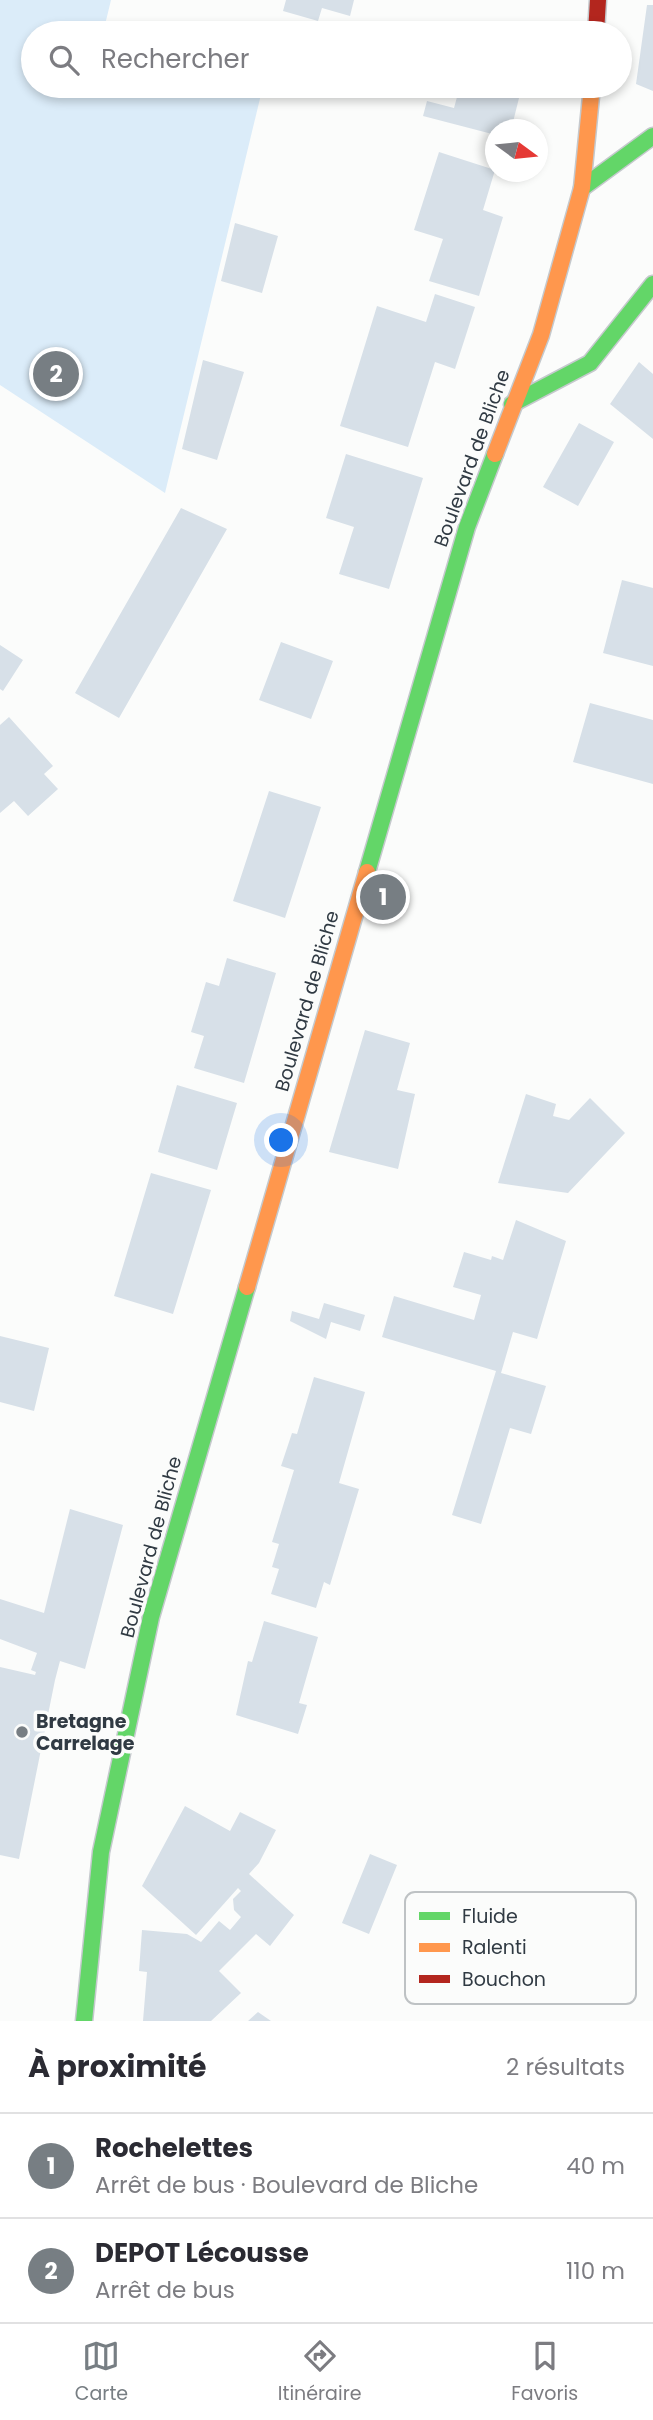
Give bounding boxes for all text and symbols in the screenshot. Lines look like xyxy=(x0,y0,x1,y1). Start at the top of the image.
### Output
search box xyxy=(21,21,632,98)
icon: search xyxy=(45,41,83,79)
text: Rechercher xyxy=(101,41,249,77)
north arrow xyxy=(485,119,548,182)
pin: 2 xyxy=(33,348,79,400)
street label: Boulevard de Bliche xyxy=(427,365,517,551)
pin: 1 xyxy=(360,871,406,923)
street label: Boulevard de Bliche xyxy=(268,907,346,1095)
your location xyxy=(264,1123,298,1157)
street label: Boulevard de Bliche xyxy=(114,1453,188,1641)
place label: Bretagne Carrelage xyxy=(36,1708,135,1757)
marker: Bretagne Carrelage xyxy=(14,1724,30,1740)
legend xyxy=(405,1892,636,2004)
text: Fluide xyxy=(462,1903,518,1930)
text: Ralenti xyxy=(462,1934,527,1961)
text: Bouchon xyxy=(462,1966,546,1993)
text: À proximité xyxy=(28,2045,207,2088)
text: 2 résultats xyxy=(506,2051,625,2083)
text: Rochelettes xyxy=(95,2130,253,2166)
text: 1 xyxy=(47,2150,55,2182)
text: 40 m xyxy=(566,2150,625,2182)
text: Arrêt de bus · Boulevard de Bliche xyxy=(95,2169,478,2201)
text: DEPOT Lécousse xyxy=(95,2235,309,2271)
text: 2 xyxy=(44,2255,58,2287)
text: 110 m xyxy=(566,2255,625,2287)
text: Arrêt de bus xyxy=(95,2274,235,2306)
tab: Carte xyxy=(75,2337,128,2408)
tab: Itinéraire xyxy=(278,2337,362,2408)
tab: Favoris xyxy=(511,2337,578,2408)

